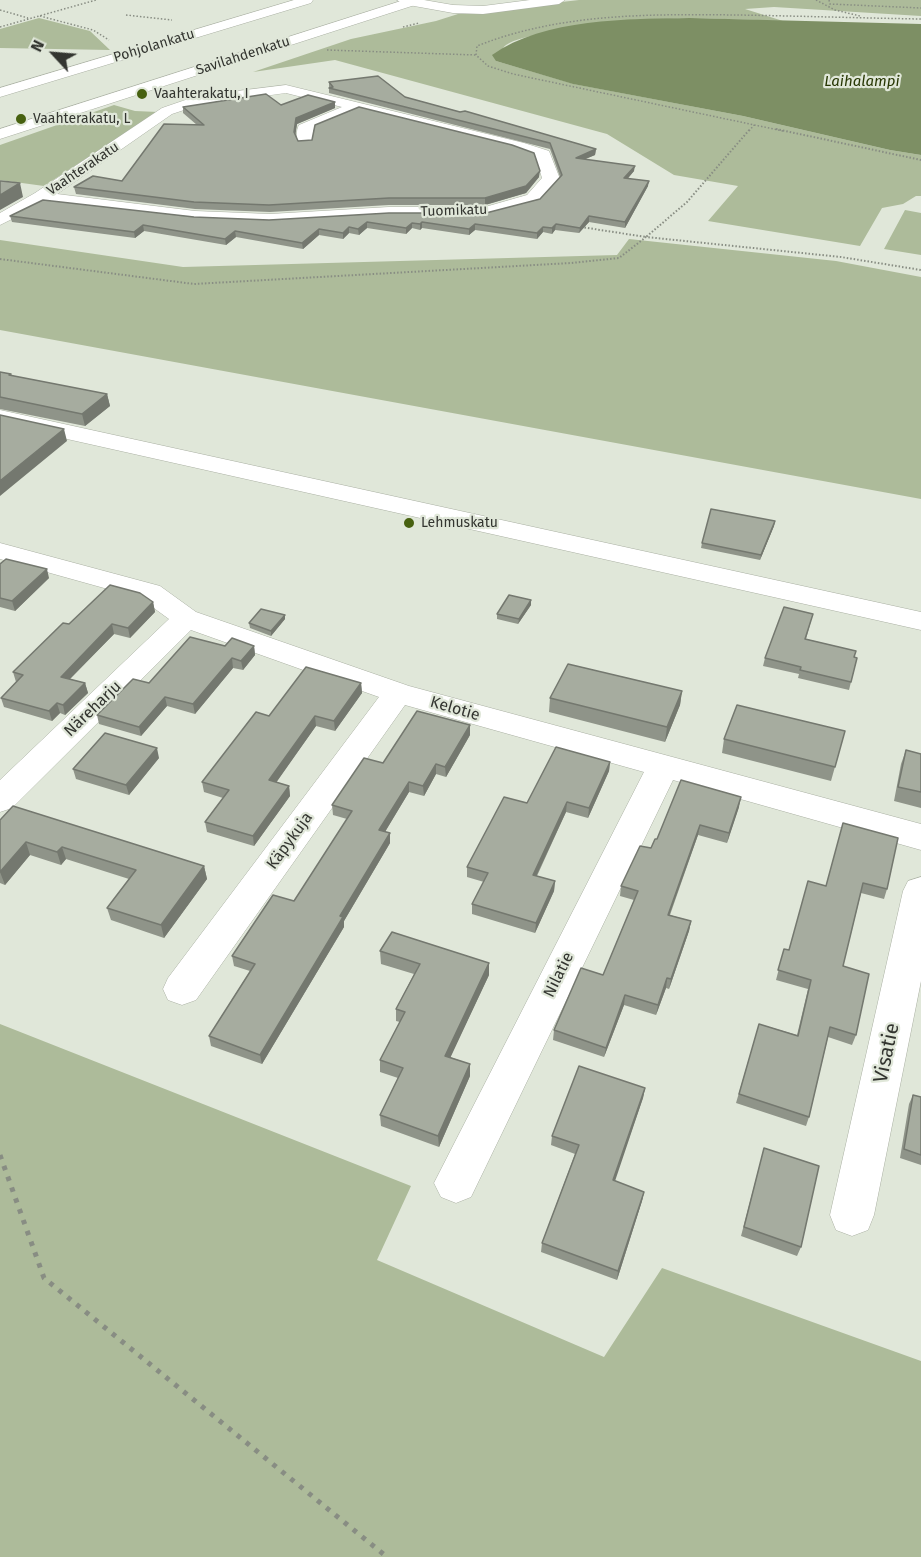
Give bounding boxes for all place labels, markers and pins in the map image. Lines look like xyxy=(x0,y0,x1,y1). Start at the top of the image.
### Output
place label: Vaahterakatu, I xyxy=(154,86,249,102)
marker: Vaahterakatu, I xyxy=(135,87,149,101)
place label: Vaahterakatu, L xyxy=(33,111,130,127)
marker: Vaahterakatu, L xyxy=(14,112,28,126)
place label: Lehmuskatu xyxy=(421,515,498,531)
marker: Lehmuskatu xyxy=(402,516,416,530)

